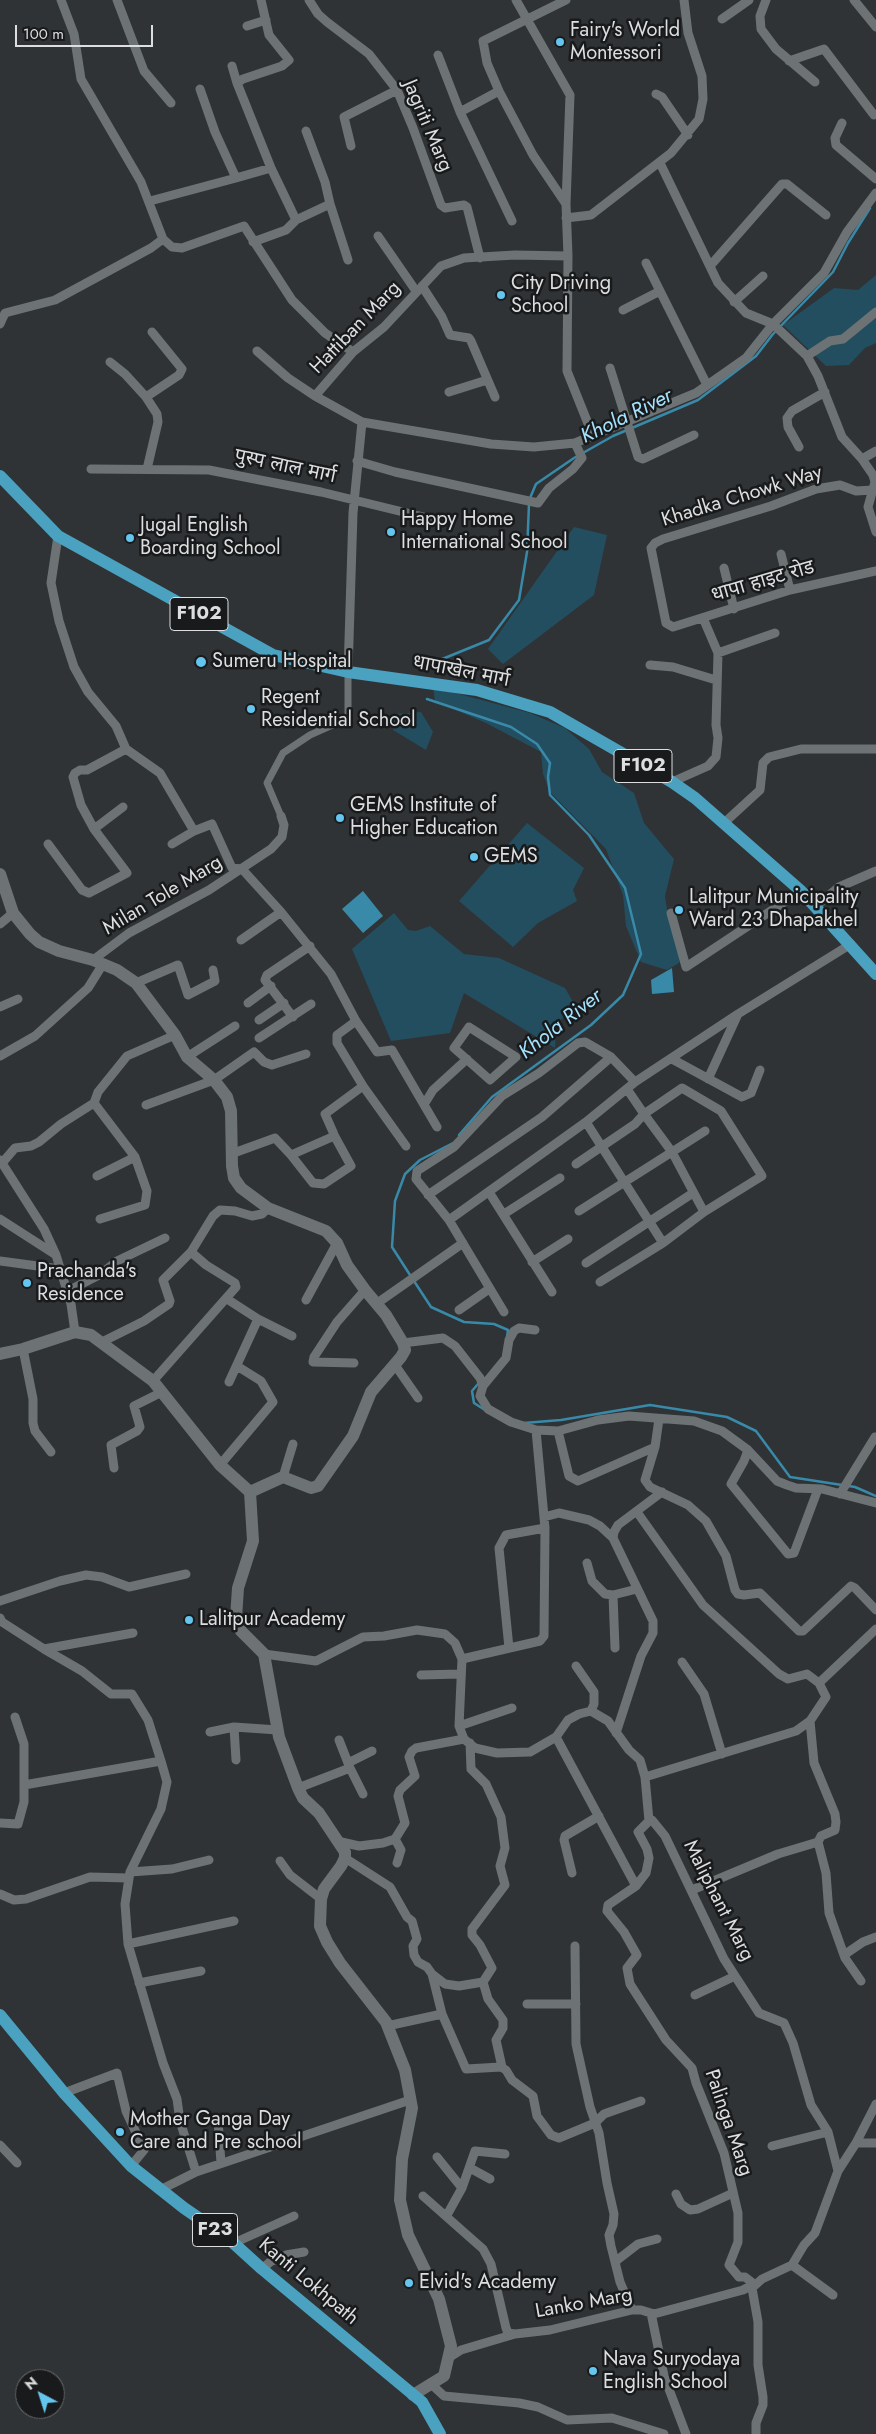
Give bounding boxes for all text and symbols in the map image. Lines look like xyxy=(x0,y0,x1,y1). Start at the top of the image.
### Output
scale bar xyxy=(18,15,155,47)
place label: Fairy's World Montessori xyxy=(570,19,680,66)
text: 100 m xyxy=(23,23,64,45)
marker: Fairy's World Montessori xyxy=(554,36,566,48)
street label: Jagriti Marg xyxy=(397,76,457,176)
place label: City Driving School xyxy=(511,272,611,319)
street label: Hattiban Marg xyxy=(306,276,406,380)
marker: City Driving School xyxy=(495,289,507,301)
water label: Khola River xyxy=(577,384,677,450)
street label: पुस्प लाल मार्ग xyxy=(232,445,338,489)
street label: Khadka Chowk Way xyxy=(659,461,825,533)
place label: Happy Home International School xyxy=(401,508,568,555)
place label: Jugal English Boarding School xyxy=(140,514,281,561)
marker: Happy Home International School xyxy=(385,526,397,538)
marker: Jugal English Boarding School xyxy=(124,532,136,544)
street label: धापा हाइट रोड xyxy=(709,556,817,608)
road number: F102 xyxy=(170,598,228,630)
place label: Sumeru Hospital xyxy=(212,650,352,674)
street label: धापाखेल मार्ग xyxy=(410,651,512,693)
marker: Sumeru Hospital xyxy=(194,655,208,669)
place label: Regent Residential School xyxy=(261,686,416,733)
marker: Regent Residential School xyxy=(245,703,257,715)
road number: F102 xyxy=(614,749,672,782)
place label: GEMS Institute of Higher Education xyxy=(350,794,498,841)
marker: GEMS Institute of Higher Education xyxy=(334,812,346,824)
place label: GEMS xyxy=(484,845,538,869)
street label: Milan Tole Marg xyxy=(99,851,227,941)
marker: GEMS xyxy=(468,851,480,863)
place label: Lalitpur Municipality Ward 23 Dhapakhel xyxy=(689,886,859,933)
marker: Lalitpur Municipality Ward 23 Dhapakhel xyxy=(673,904,685,916)
water label: Khola River xyxy=(514,985,608,1065)
place label: Prachanda's Residence xyxy=(37,1260,136,1307)
marker: Prachanda's Residence xyxy=(21,1277,33,1289)
place label: Lalitpur Academy xyxy=(199,1608,345,1632)
marker: Lalitpur Academy xyxy=(183,1614,195,1626)
street label: Maliphant Marg xyxy=(677,1837,759,1965)
street label: Palinga Marg xyxy=(699,2067,757,2179)
place label: Mother Ganga Day Care and Pre school xyxy=(130,2108,302,2155)
marker: Mother Ganga Day Care and Pre school xyxy=(114,2126,126,2138)
road number: F23 xyxy=(192,2214,238,2246)
street label: Kanti Lokhpath xyxy=(253,2233,363,2331)
place label: Elvid's Academy xyxy=(419,2271,556,2295)
marker: Elvid's Academy xyxy=(403,2277,415,2289)
street label: Lanko Marg xyxy=(534,2284,634,2324)
place label: Nava Suryodaya English School xyxy=(603,2348,740,2395)
marker: Nava Suryodaya English School xyxy=(587,2365,599,2377)
north arrow xyxy=(15,2369,65,2419)
text: N xyxy=(20,2372,42,2395)

